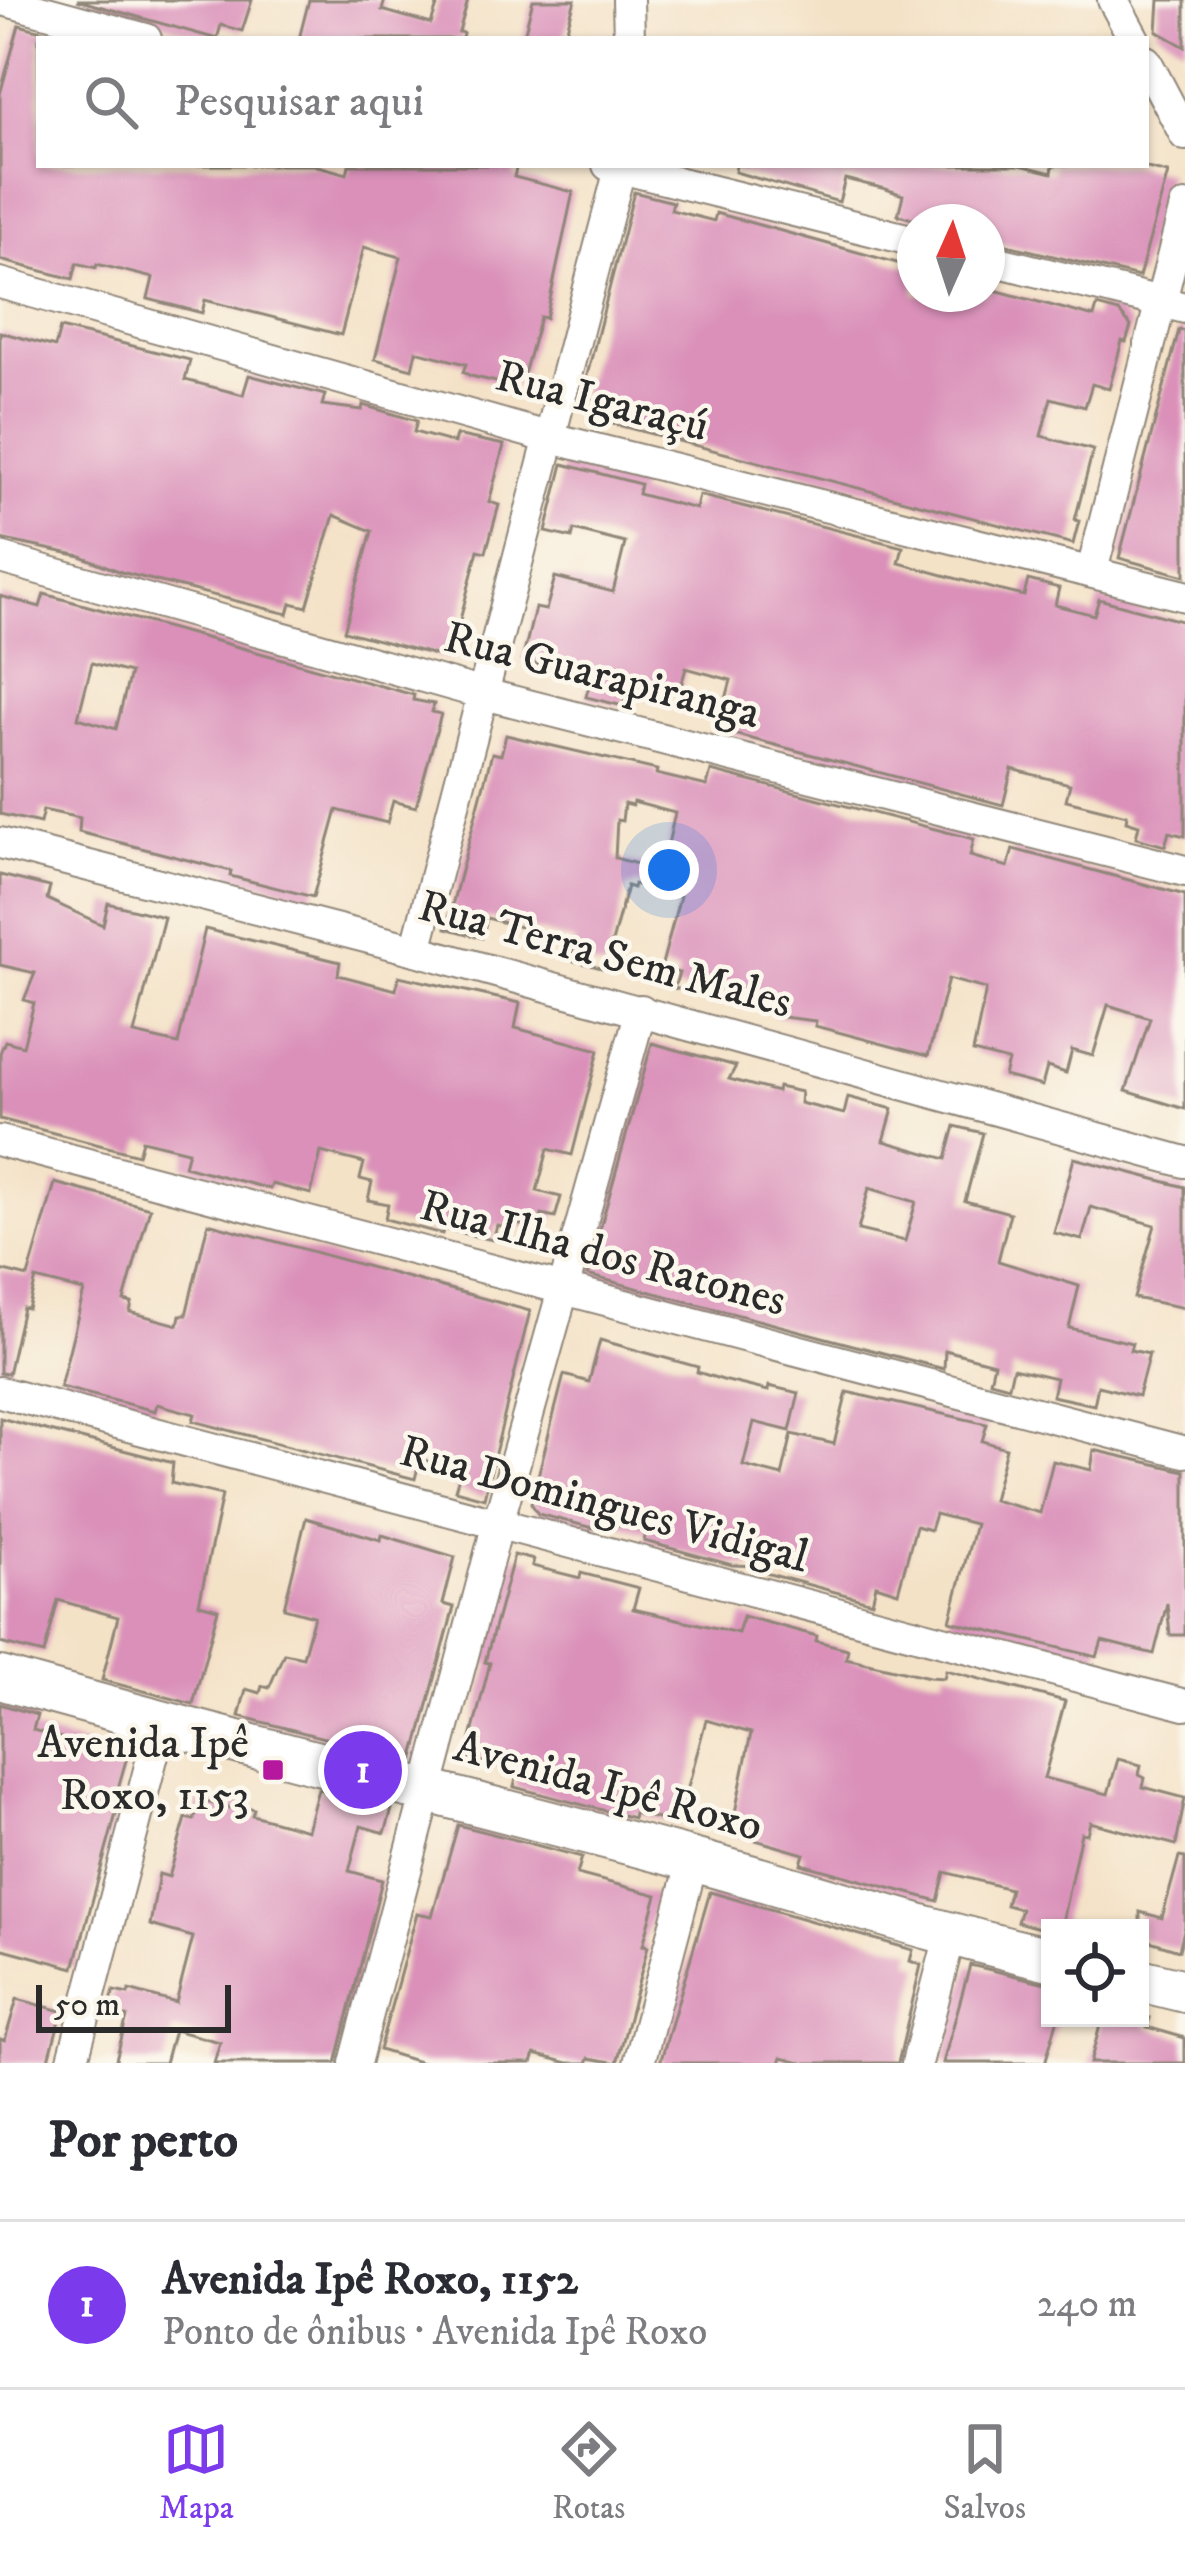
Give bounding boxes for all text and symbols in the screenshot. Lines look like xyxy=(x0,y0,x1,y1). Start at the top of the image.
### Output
search box xyxy=(36,36,1149,168)
icon: search xyxy=(78,69,144,135)
text: Pesquisar aqui xyxy=(174,74,424,130)
north arrow xyxy=(897,204,1005,312)
street label: Rua Igaraçú xyxy=(490,349,714,455)
street label: Rua Guarapiranga xyxy=(438,610,766,742)
your location xyxy=(639,840,699,900)
street label: Rua Terra Sem Males xyxy=(412,878,798,1032)
street label: Rua Ilha dos Ratones xyxy=(414,1178,792,1330)
street label: Rua Domingues Vidigal xyxy=(394,1424,815,1587)
place label: Avenida Ipê Roxo, 1153 xyxy=(37,1716,249,1824)
street label: Avenida Ipê Roxo xyxy=(448,1719,768,1855)
pin: 1 xyxy=(324,1725,402,1815)
marker: Avenida Ipê Roxo, 1153 xyxy=(260,1757,286,1783)
map controls xyxy=(1041,1919,1149,2027)
button: locate xyxy=(1041,1919,1149,2027)
scale bar xyxy=(36,1979,231,2032)
text: 50 m xyxy=(54,1985,120,2026)
text: Por perto xyxy=(48,2109,238,2173)
text: Avenida Ipê Roxo, 1152 xyxy=(162,2252,578,2308)
text: 1 xyxy=(80,2280,94,2329)
text: 240 m xyxy=(1037,2280,1137,2329)
text: Ponto de ônibus · Avenida Ipê Roxo xyxy=(162,2308,707,2357)
tab: Mapa xyxy=(159,2416,234,2529)
tab: Rotas xyxy=(552,2416,625,2529)
tab: Salvos xyxy=(944,2416,1026,2529)

